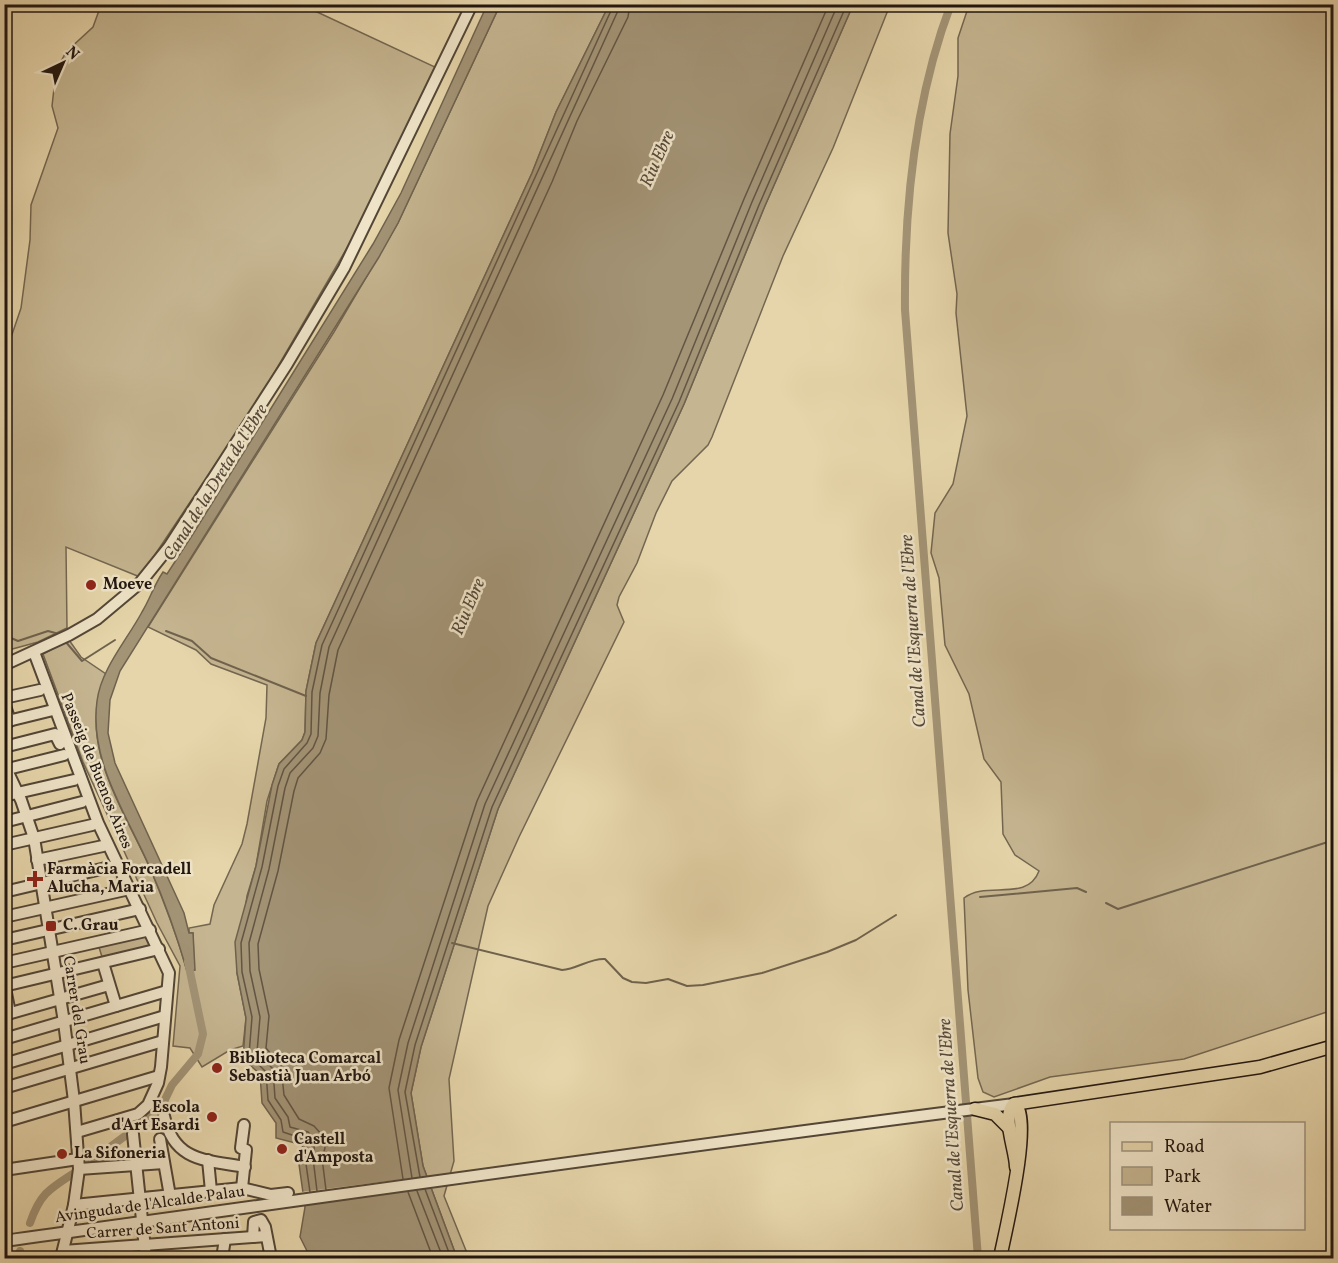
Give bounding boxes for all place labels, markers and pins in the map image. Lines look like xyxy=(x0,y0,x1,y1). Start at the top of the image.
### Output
place label: Moeve xyxy=(103,574,152,596)
marker: Moeve xyxy=(84,578,98,592)
place label: Farmàcia Forcadell Alucha, Maria xyxy=(47,859,192,899)
marker: Farmàcia Forcadell Alucha, Maria xyxy=(28,872,42,886)
place label: C. Grau xyxy=(63,915,119,937)
marker: C. Grau xyxy=(44,919,58,933)
place label: Biblioteca Comarcal Sebastià Juan Arbó xyxy=(229,1048,382,1088)
marker: Biblioteca Comarcal Sebastià Juan Arbó xyxy=(210,1061,224,1075)
place label: Escola d'Art Esardi xyxy=(111,1097,200,1137)
marker: Escola d'Art Esardi xyxy=(205,1110,219,1124)
place label: Castell d'Amposta xyxy=(294,1129,374,1169)
marker: Castell d'Amposta xyxy=(275,1142,289,1156)
place label: La Sifoneria xyxy=(74,1143,166,1165)
marker: La Sifoneria xyxy=(55,1147,69,1161)

